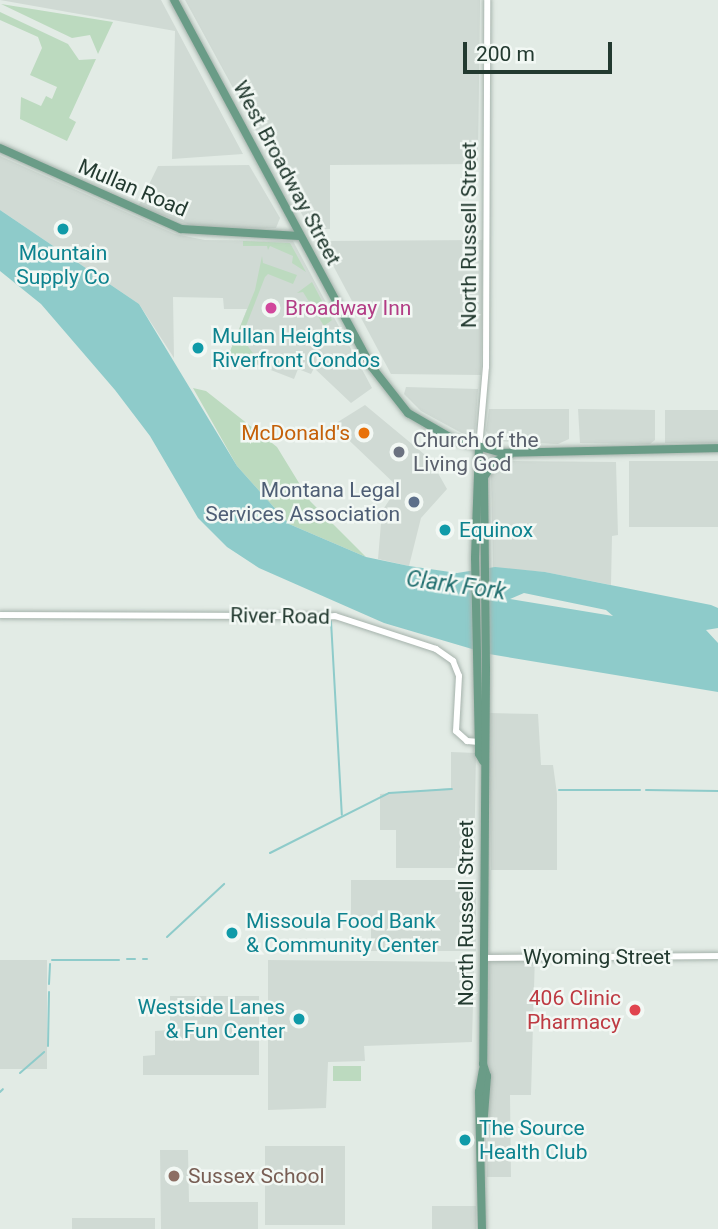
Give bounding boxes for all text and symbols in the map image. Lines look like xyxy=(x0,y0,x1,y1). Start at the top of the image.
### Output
scale bar xyxy=(466,28,615,72)
text: 200 m xyxy=(476,42,535,66)
street label: West Broadway Street xyxy=(228,76,346,270)
street label: North Russell Street xyxy=(456,142,482,328)
street label: Mullan Road xyxy=(74,154,192,222)
marker: Mountain Supply Co xyxy=(55,221,71,237)
place label: Mountain Supply Co xyxy=(16,240,110,290)
place label: Broadway Inn xyxy=(285,295,411,321)
marker: Broadway Inn xyxy=(263,300,279,316)
place label: Mullan Heights Riverfront Condos xyxy=(212,323,380,373)
marker: Mullan Heights Riverfront Condos xyxy=(190,340,206,356)
place label: McDonald's xyxy=(241,420,350,446)
marker: McDonald's xyxy=(356,425,372,441)
place label: Church of the Living God xyxy=(413,427,539,477)
marker: Church of the Living God xyxy=(391,444,407,460)
place label: Montana Legal Services Association xyxy=(205,477,400,527)
marker: Montana Legal Services Association xyxy=(406,494,422,510)
place label: Equinox xyxy=(459,517,533,543)
marker: Equinox xyxy=(437,522,453,538)
water label: Clark Fork xyxy=(404,565,508,607)
street label: River Road xyxy=(230,603,330,629)
street label: North Russell Street xyxy=(453,820,479,1006)
place label: Missoula Food Bank & Community Center xyxy=(246,908,439,958)
marker: Missoula Food Bank & Community Center xyxy=(224,925,240,941)
street label: Wyoming Street xyxy=(523,944,671,970)
place label: 406 Clinic Pharmacy xyxy=(527,985,621,1035)
place label: Westside Lanes & Fun Center xyxy=(137,994,285,1044)
marker: 406 Clinic Pharmacy xyxy=(627,1002,643,1018)
marker: Westside Lanes & Fun Center xyxy=(291,1011,307,1027)
place label: The Source Health Club xyxy=(479,1115,587,1165)
marker: The Source Health Club xyxy=(457,1132,473,1148)
place label: Sussex School xyxy=(188,1163,325,1189)
marker: Sussex School xyxy=(166,1168,182,1184)

